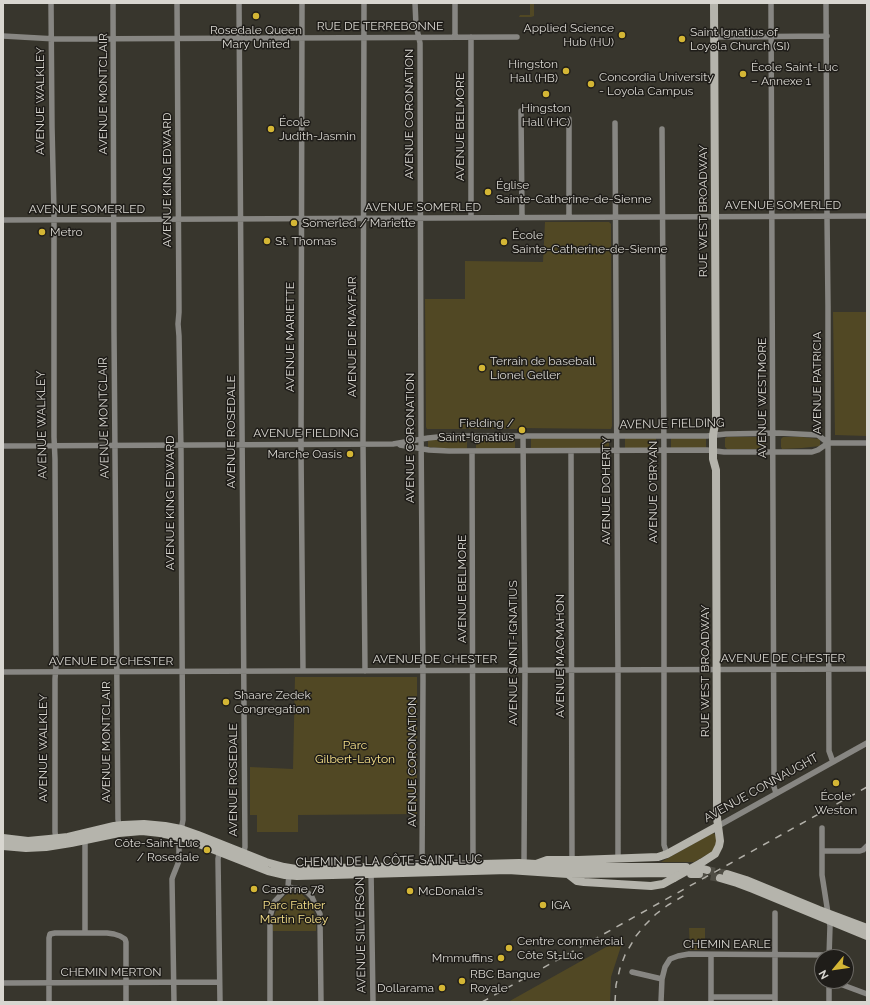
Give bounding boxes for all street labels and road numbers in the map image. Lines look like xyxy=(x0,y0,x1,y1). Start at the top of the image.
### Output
street label: RUE DE TERREBONNE xyxy=(317,19,443,33)
street label: AVENUE MONTCLAIR xyxy=(96,33,110,155)
street label: AVENUE WALKLEY xyxy=(33,47,47,155)
street label: AVENUE CORONATION xyxy=(402,49,416,179)
street label: AVENUE BELMORE xyxy=(453,73,467,181)
street label: AVENUE KING EDWARD xyxy=(160,112,174,248)
street label: RUE WEST BROADWAY xyxy=(696,145,710,277)
street label: AVENUE SOMERLED xyxy=(725,198,841,212)
street label: AVENUE SOMERLED xyxy=(365,200,481,214)
street label: AVENUE SOMERLED xyxy=(29,202,145,216)
street label: AVENUE DE MAYFAIR xyxy=(345,276,359,398)
street label: AVENUE MARIETTE xyxy=(283,282,297,392)
street label: AVENUE PATRICIA xyxy=(810,331,824,435)
street label: AVENUE WESTMORE xyxy=(755,338,769,458)
street label: AVENUE MONTCLAIR xyxy=(96,357,112,479)
street label: AVENUE WALKLEY xyxy=(34,371,50,479)
street label: AVENUE CORONATION xyxy=(403,373,417,503)
street label: AVENUE ROSEDALE xyxy=(224,375,238,489)
street label: AVENUE FIELDING xyxy=(619,416,725,432)
street label: AVENUE FIELDING xyxy=(253,426,359,440)
street label: AVENUE KING EDWARD xyxy=(163,435,177,571)
street label: AVENUE DOHERTY xyxy=(599,437,613,545)
street label: AVENUE O'BRYAN xyxy=(646,441,660,543)
street label: AVENUE BELMORE xyxy=(455,535,469,643)
street label: AVENUE SAINT-IGNATIUS xyxy=(506,580,520,726)
street label: AVENUE MACMAHON xyxy=(553,594,567,718)
street label: RUE WEST BROADWAY xyxy=(698,605,712,737)
street label: AVENUE DE CHESTER xyxy=(721,651,845,665)
street label: AVENUE DE CHESTER xyxy=(373,652,497,666)
street label: AVENUE DE CHESTER xyxy=(49,654,173,668)
street label: AVENUE MONTCLAIR xyxy=(99,681,113,803)
street label: AVENUE WALKLEY xyxy=(36,694,50,802)
street label: AVENUE CORONATION xyxy=(405,697,419,827)
street label: AVENUE ROSEDALE xyxy=(226,723,240,837)
street label: AVENUE CONNAUGHT xyxy=(701,750,821,826)
street label: CHEMIN DE LA CÔTE-SAINT-LUC xyxy=(295,852,483,870)
street label: AVENUE SILVERSON xyxy=(353,877,369,993)
street label: CHEMIN EARLE xyxy=(683,937,771,951)
street label: CHEMIN MERTON xyxy=(60,965,162,979)

